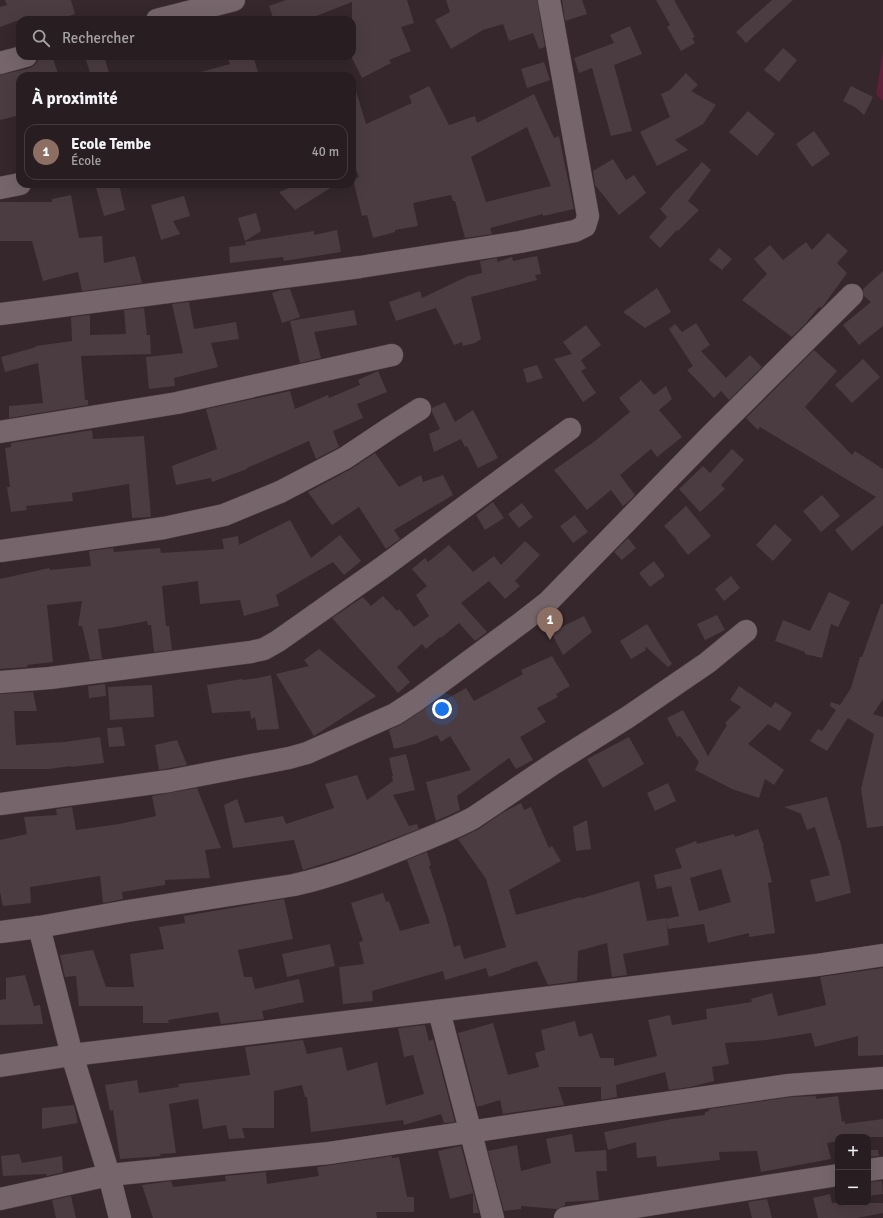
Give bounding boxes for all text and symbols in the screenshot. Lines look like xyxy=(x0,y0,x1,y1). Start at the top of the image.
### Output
search box xyxy=(16,16,356,60)
icon: search xyxy=(30,27,52,49)
text: Rechercher xyxy=(62,29,135,47)
text: À proximité xyxy=(32,88,118,109)
text: Ecole Tembe xyxy=(71,135,151,153)
text: 1 xyxy=(42,144,50,160)
text: 40 m xyxy=(312,144,339,160)
text: École xyxy=(71,153,101,169)
pin: 1 xyxy=(537,607,563,640)
your location xyxy=(432,699,452,719)
map controls xyxy=(835,1134,871,1206)
button: + xyxy=(835,1134,871,1170)
button: − xyxy=(835,1170,871,1206)

